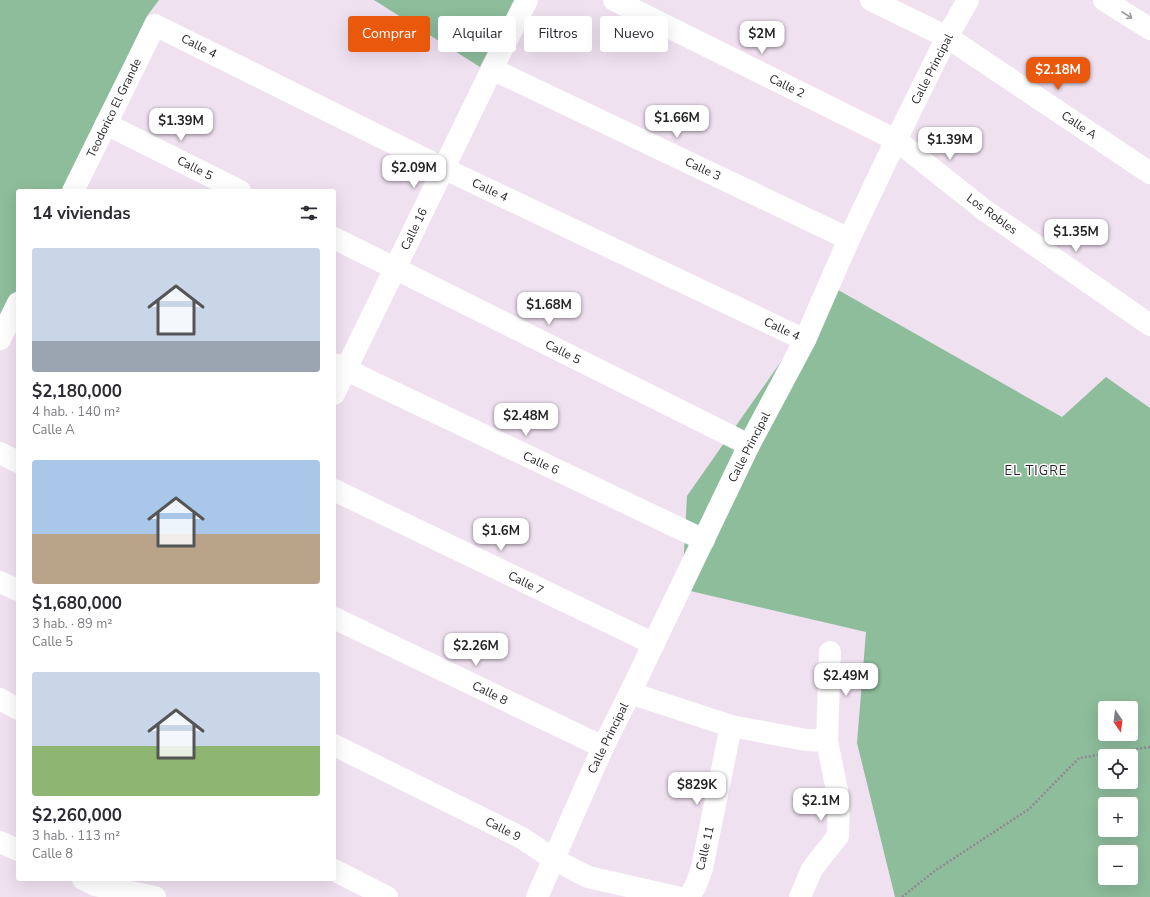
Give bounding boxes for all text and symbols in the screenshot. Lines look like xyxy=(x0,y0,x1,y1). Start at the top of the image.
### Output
one-way arrow xyxy=(1121,11,1133,19)
chip: Comprar xyxy=(348,16,430,52)
chip: Alquilar xyxy=(438,16,516,52)
chip: Filtros xyxy=(524,16,592,52)
chip: Nuevo xyxy=(600,16,668,52)
pin: $2M xyxy=(743,21,781,55)
text: $2M xyxy=(749,25,775,43)
street label: Calle 4 xyxy=(178,30,220,62)
street label: Calle Principal xyxy=(907,31,957,107)
street label: Teodorico El Grande xyxy=(83,56,145,160)
pin: $2.18M xyxy=(1025,57,1091,91)
text: $2.18M xyxy=(1035,61,1081,79)
street label: Calle 2 xyxy=(766,70,808,102)
pin: $1.66M xyxy=(644,105,710,139)
street label: Calle A xyxy=(1058,107,1100,143)
pin: $1.39M xyxy=(148,108,214,142)
text: $1.66M xyxy=(654,109,700,127)
text: $1.39M xyxy=(158,112,204,130)
pin: $1.39M xyxy=(917,127,983,161)
text: $1.39M xyxy=(927,131,973,149)
street label: Calle 5 xyxy=(174,152,216,184)
street label: Calle 3 xyxy=(682,154,724,184)
pin: $2.09M xyxy=(381,155,447,189)
text: $2.09M xyxy=(391,159,437,177)
street label: Calle 4 xyxy=(469,175,511,205)
street label: Los Robles xyxy=(963,190,1021,238)
text: 14 viviendas xyxy=(32,202,131,225)
icon: filters xyxy=(298,202,320,224)
street label: Calle 16 xyxy=(397,205,431,253)
pin: $1.35M xyxy=(1043,219,1109,253)
text: $1.35M xyxy=(1053,223,1099,241)
icon: home xyxy=(140,274,212,346)
pin: $1.68M xyxy=(516,292,582,326)
text: $1.68M xyxy=(526,296,572,314)
street label: Calle 4 xyxy=(761,314,803,344)
street label: Calle 5 xyxy=(542,336,584,368)
text: $2,180,000 xyxy=(32,380,122,403)
text: 4 hab. · 140 m² xyxy=(32,403,120,421)
pin: $2.48M xyxy=(493,403,559,437)
text: $2.48M xyxy=(503,407,549,425)
street label: Calle Principal xyxy=(724,409,774,485)
text: Calle A xyxy=(32,421,75,439)
street label: Calle 6 xyxy=(520,448,562,478)
district label: EL TIGRE xyxy=(1005,462,1067,480)
icon: home xyxy=(140,486,212,558)
pin: $1.6M xyxy=(473,518,529,552)
text: $1.6M xyxy=(482,522,520,540)
street label: Calle 7 xyxy=(505,567,547,599)
text: $1,680,000 xyxy=(32,592,122,615)
text: 3 hab. · 89 m² xyxy=(32,615,112,633)
text: Calle 5 xyxy=(32,633,73,651)
pin: $2.26M xyxy=(443,633,509,667)
text: $2.26M xyxy=(453,637,499,655)
pin: $2.49M xyxy=(813,663,879,697)
text: $2.49M xyxy=(823,667,869,685)
street label: Calle 8 xyxy=(469,677,511,709)
icon: home xyxy=(140,698,212,770)
street label: Calle Principal xyxy=(584,699,632,776)
north arrow xyxy=(1098,701,1138,741)
map controls xyxy=(1098,701,1138,885)
button: locate xyxy=(1098,749,1138,789)
pin: $829K xyxy=(669,772,725,806)
text: $829K xyxy=(677,776,717,794)
pin: $2.1M xyxy=(793,788,849,822)
text: $2.1M xyxy=(802,792,840,810)
button: + xyxy=(1098,797,1138,837)
text: $2,260,000 xyxy=(32,804,122,827)
street label: Calle 9 xyxy=(482,813,524,845)
street label: Calle 11 xyxy=(692,824,718,872)
text: 3 hab. · 113 m² xyxy=(32,827,120,845)
text: Calle 8 xyxy=(32,845,73,863)
button: − xyxy=(1098,845,1138,885)

